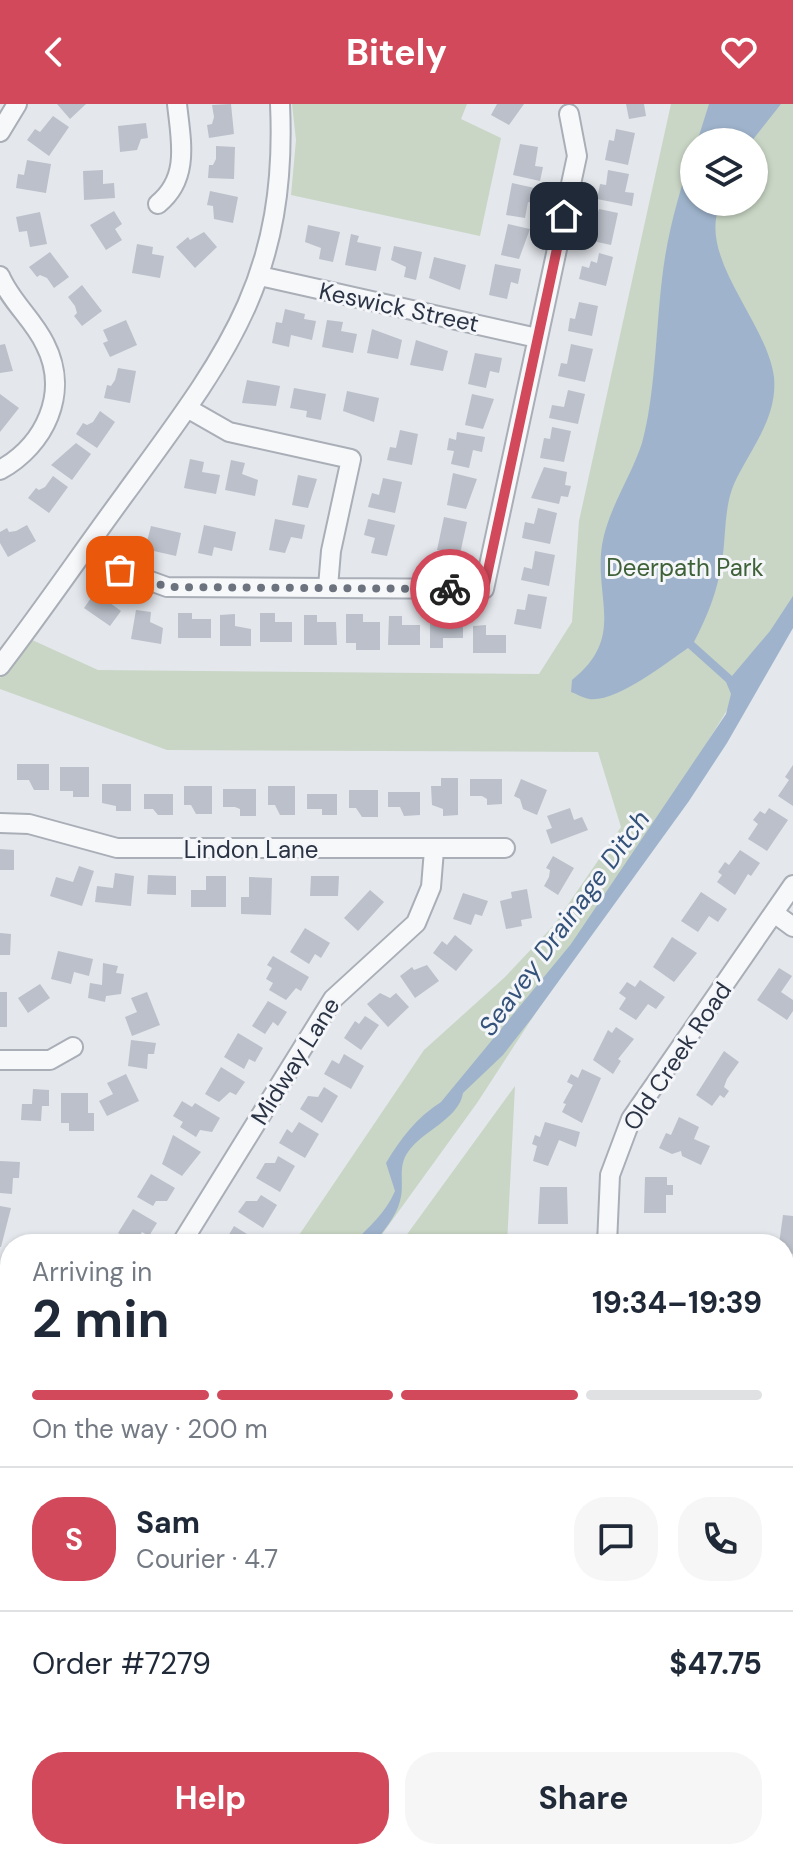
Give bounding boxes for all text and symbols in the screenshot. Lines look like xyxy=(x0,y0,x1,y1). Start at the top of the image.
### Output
text: Bitely xyxy=(346,29,447,76)
icon: back xyxy=(32,30,76,74)
icon: heart xyxy=(717,30,761,74)
map controls xyxy=(680,128,768,216)
button: layers xyxy=(680,128,768,216)
pin xyxy=(530,182,598,250)
icon: home xyxy=(542,194,586,238)
street label: Keswick Street xyxy=(316,275,482,339)
pin xyxy=(86,536,154,604)
icon: bag xyxy=(98,548,142,592)
courier xyxy=(410,549,490,629)
park label: Deerpath Park xyxy=(606,552,764,583)
icon: bike xyxy=(428,567,472,611)
water label: Seavey Drainage Ditch xyxy=(471,803,657,1043)
street label: Lindon Lane xyxy=(184,834,318,865)
street label: Old Creek Road xyxy=(616,976,738,1136)
street label: Midway Lane xyxy=(244,992,346,1130)
text: Arriving in xyxy=(32,1255,152,1289)
text: 19:34–19:39 xyxy=(592,1283,762,1322)
text: 2 min xyxy=(32,1285,170,1353)
text: On the way · 200 m xyxy=(32,1412,268,1446)
button: chat xyxy=(574,1497,658,1581)
button: phone xyxy=(678,1497,762,1581)
text: Sam xyxy=(136,1503,200,1542)
text: S xyxy=(65,1520,83,1559)
text: Courier · 4.7 xyxy=(136,1542,278,1576)
text: Order #7279 xyxy=(32,1644,211,1683)
text: $47.75 xyxy=(669,1644,762,1683)
button: Help xyxy=(32,1752,389,1844)
button: Share xyxy=(405,1752,762,1844)

